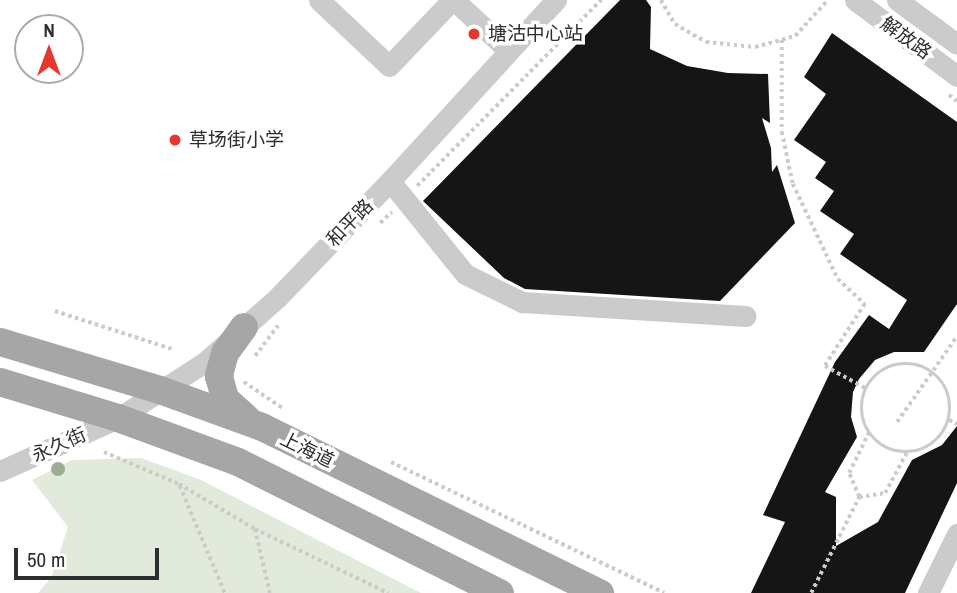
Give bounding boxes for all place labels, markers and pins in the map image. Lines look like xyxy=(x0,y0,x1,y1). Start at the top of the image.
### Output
place label: 塘沽中心站 xyxy=(488,23,583,45)
marker: 塘沽中心站 xyxy=(466,26,482,42)
place label: 草场街小学 xyxy=(189,129,284,151)
marker: 草场街小学 xyxy=(167,132,183,148)

